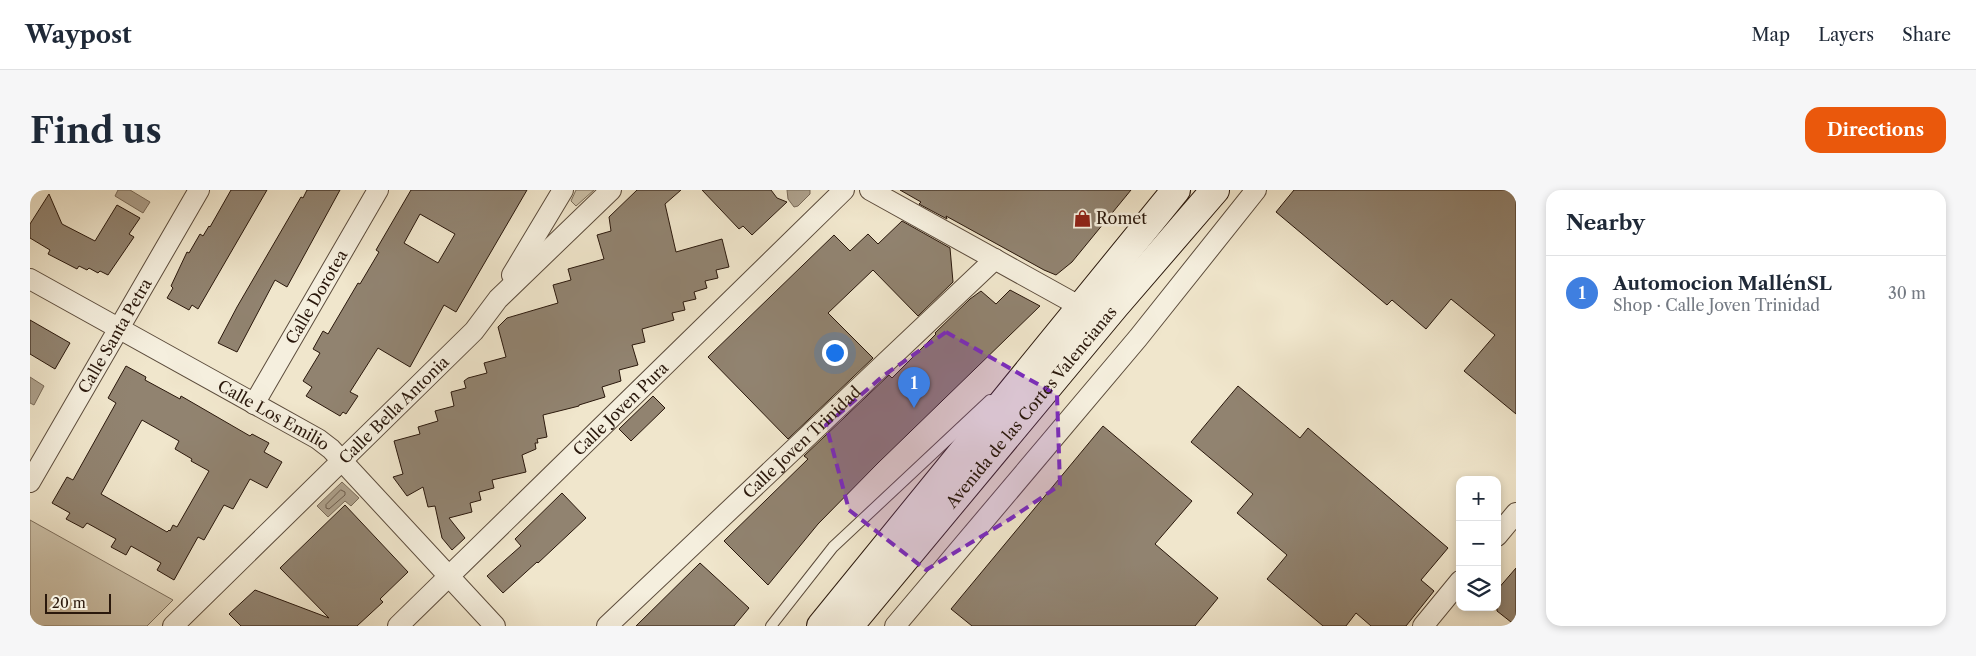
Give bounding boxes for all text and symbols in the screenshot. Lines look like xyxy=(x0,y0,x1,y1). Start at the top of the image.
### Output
text: Waypost xyxy=(25,20,132,49)
text: Map xyxy=(1752,24,1790,46)
text: Layers xyxy=(1818,24,1874,46)
text: Share xyxy=(1902,24,1951,46)
button: Directions xyxy=(1805,107,1946,153)
text: Find us xyxy=(30,109,162,152)
shop icon: Romet xyxy=(1072,208,1092,228)
place label: Romet xyxy=(1096,208,1147,228)
text: Nearby xyxy=(1566,210,1645,235)
street label: Calle Dorotea xyxy=(281,245,352,347)
text: Automocion MallénSL xyxy=(1613,272,1832,295)
street label: Calle Santa Petra xyxy=(74,274,156,397)
text: 1 xyxy=(1578,283,1586,303)
text: 30 m xyxy=(1888,283,1926,303)
text: Shop · Calle Joven Trinidad xyxy=(1613,295,1820,315)
street label: Avenida de las Cortes Valencianas xyxy=(941,302,1121,513)
your location xyxy=(822,340,848,366)
street label: Calle Bella Antonia xyxy=(335,351,453,468)
street label: Calle Joven Pura xyxy=(569,357,673,460)
pin: 1 xyxy=(898,367,930,408)
street label: Calle Los Emilio xyxy=(214,375,334,454)
street label: Calle Joven Trinidad xyxy=(739,381,865,502)
map controls xyxy=(1456,476,1501,611)
button: + xyxy=(1456,476,1501,521)
button: − xyxy=(1456,521,1501,566)
button: layers xyxy=(1456,566,1501,611)
scale bar xyxy=(45,591,111,614)
text: 20 m xyxy=(52,594,86,612)

